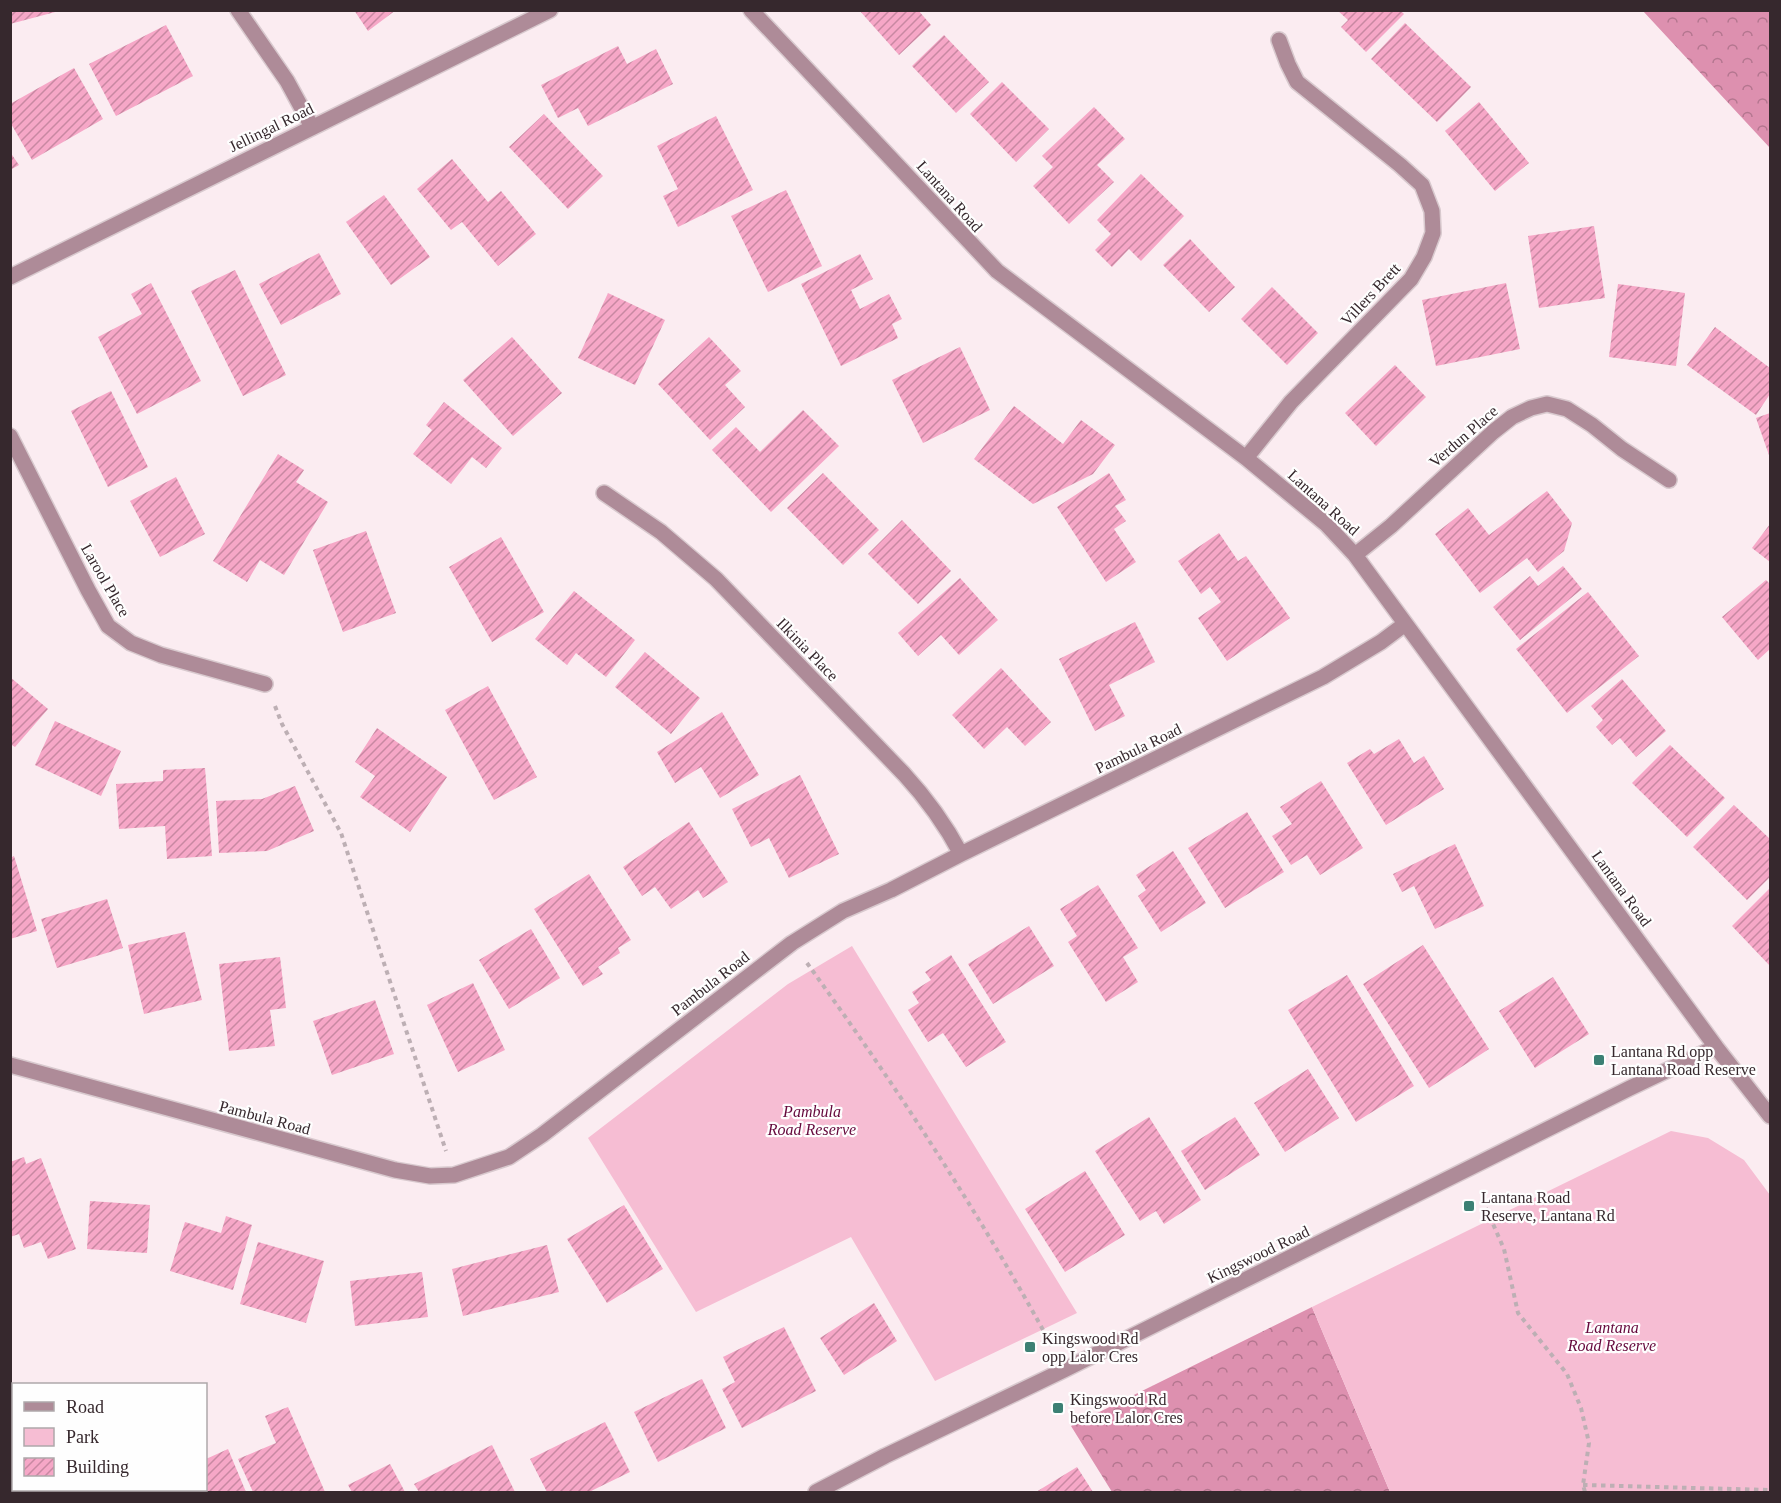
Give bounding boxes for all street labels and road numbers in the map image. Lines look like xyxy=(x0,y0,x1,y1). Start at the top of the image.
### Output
street label: Jellingal Road xyxy=(226,100,317,156)
street label: Lantana Road xyxy=(913,157,986,235)
street label: Villers Brett xyxy=(1337,259,1404,329)
street label: Verdun Place xyxy=(1426,402,1501,471)
street label: Lantana Road xyxy=(1285,466,1363,539)
street label: Larool Place xyxy=(78,541,133,620)
street label: Ilkinia Place xyxy=(774,615,842,684)
street label: Pambula Road xyxy=(1092,720,1184,777)
street label: Lantana Road xyxy=(1588,847,1655,929)
street label: Pambula Road xyxy=(668,948,752,1019)
street label: Pambula Road xyxy=(217,1097,312,1138)
street label: Kingswood Road xyxy=(1204,1222,1313,1287)

